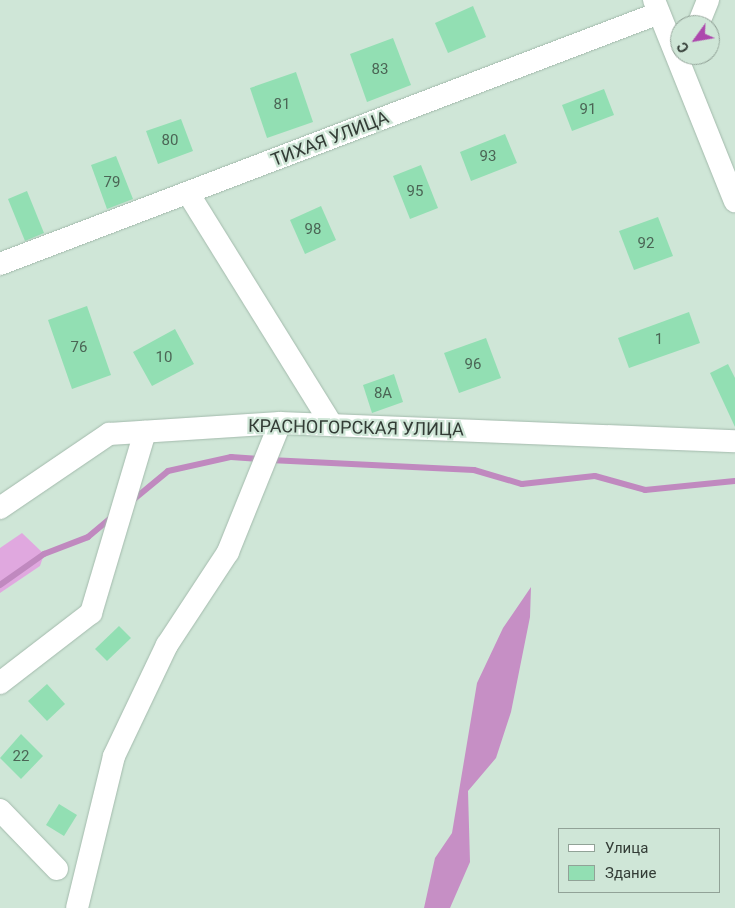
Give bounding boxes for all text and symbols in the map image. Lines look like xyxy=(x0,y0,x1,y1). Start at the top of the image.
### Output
north arrow xyxy=(670,15,720,65)
text: С xyxy=(674,39,692,56)
house number: 83 xyxy=(372,61,388,79)
house number: 81 xyxy=(274,96,290,114)
house number: 91 xyxy=(580,101,596,119)
street label: ТИХАЯ УЛИЦА xyxy=(268,107,392,171)
house number: 80 xyxy=(162,132,178,150)
house number: 93 xyxy=(480,148,496,166)
house number: 79 xyxy=(104,174,120,192)
house number: 95 xyxy=(407,183,423,201)
house number: 98 xyxy=(305,221,321,239)
house number: 92 xyxy=(638,235,654,253)
house number: 1 xyxy=(655,331,663,349)
house number: 76 xyxy=(71,339,87,357)
house number: 10 xyxy=(156,349,172,367)
house number: 96 xyxy=(465,356,481,374)
house number: 8А xyxy=(374,385,392,403)
street label: КРАСНОГОРСКАЯ УЛИЦА xyxy=(248,415,464,441)
house number: 22 xyxy=(13,748,29,766)
legend xyxy=(558,828,720,893)
text: Улица xyxy=(605,839,648,857)
text: Здание xyxy=(605,864,656,882)

